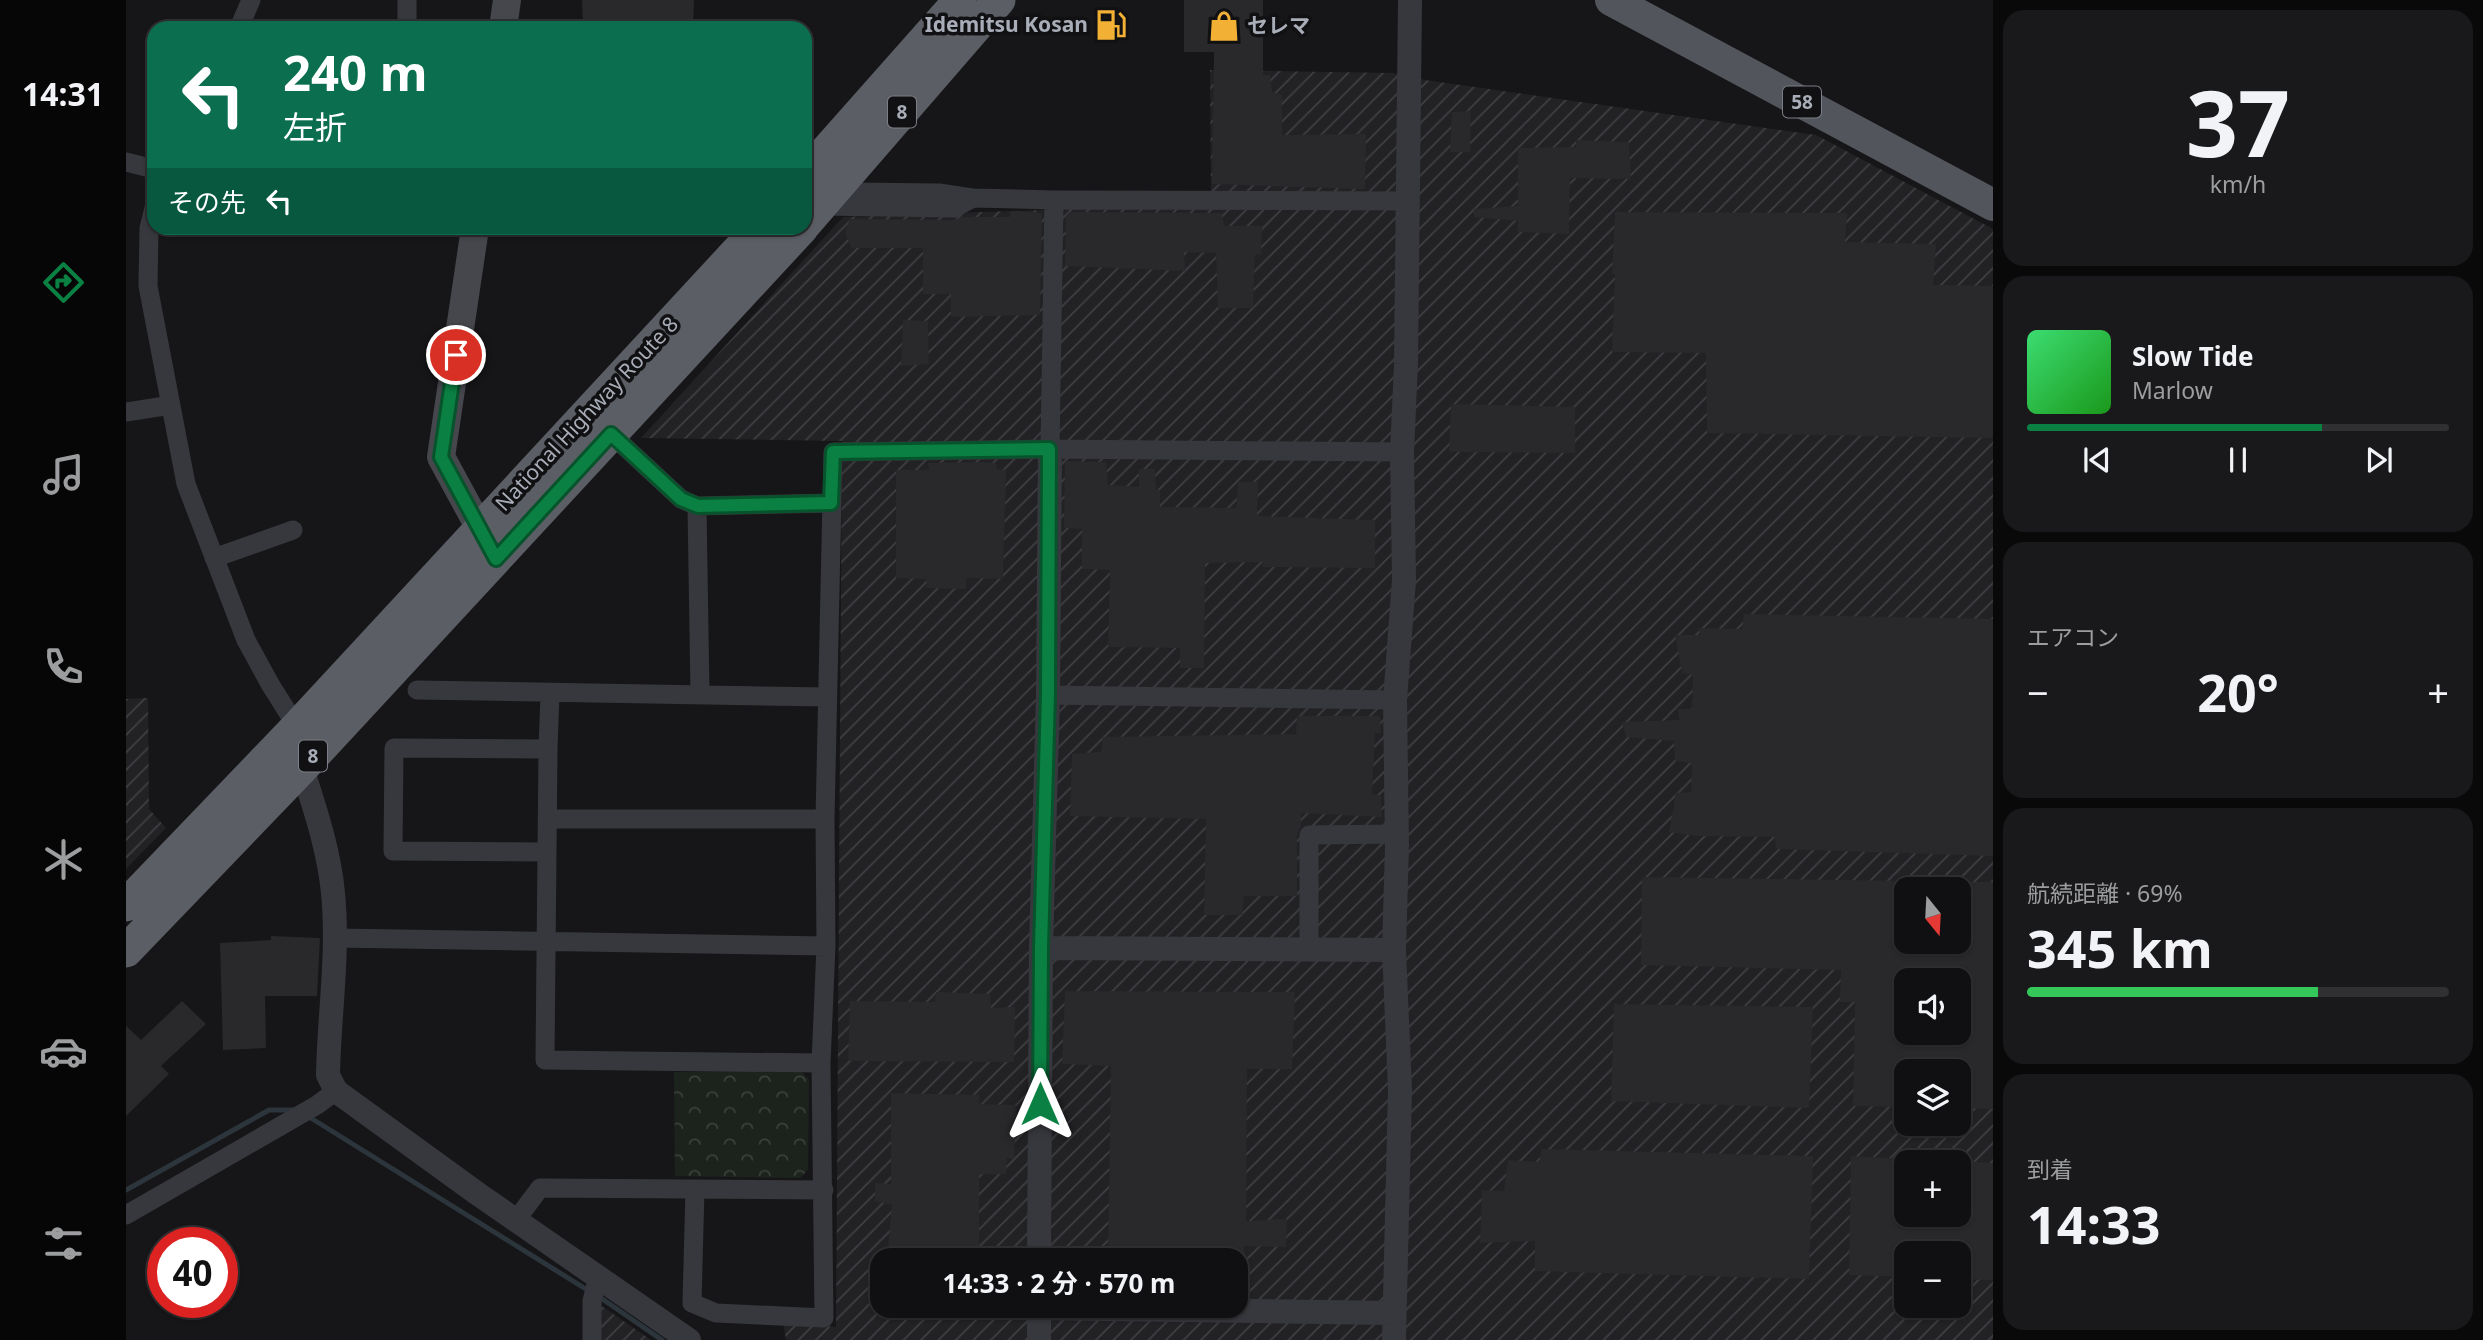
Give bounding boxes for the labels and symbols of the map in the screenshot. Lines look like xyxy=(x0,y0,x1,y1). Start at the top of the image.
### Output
fuel station icon: Idemitsu Kosan xyxy=(1094,8,1128,42)
shop icon: セレマ xyxy=(1207,9,1241,43)
place label: Idemitsu Kosan xyxy=(925,10,1088,38)
place label: セレマ xyxy=(1247,11,1310,39)
road number: 58 xyxy=(1783,86,1821,118)
road number: 8 xyxy=(888,96,916,128)
street label: National Highway Route 8 xyxy=(489,310,684,517)
pin xyxy=(426,325,486,385)
road number: 8 xyxy=(299,740,327,772)
north arrow xyxy=(1894,877,1970,954)
position arrow xyxy=(1003,1067,1077,1141)
speed limit sign: 40 xyxy=(147,1227,238,1318)

